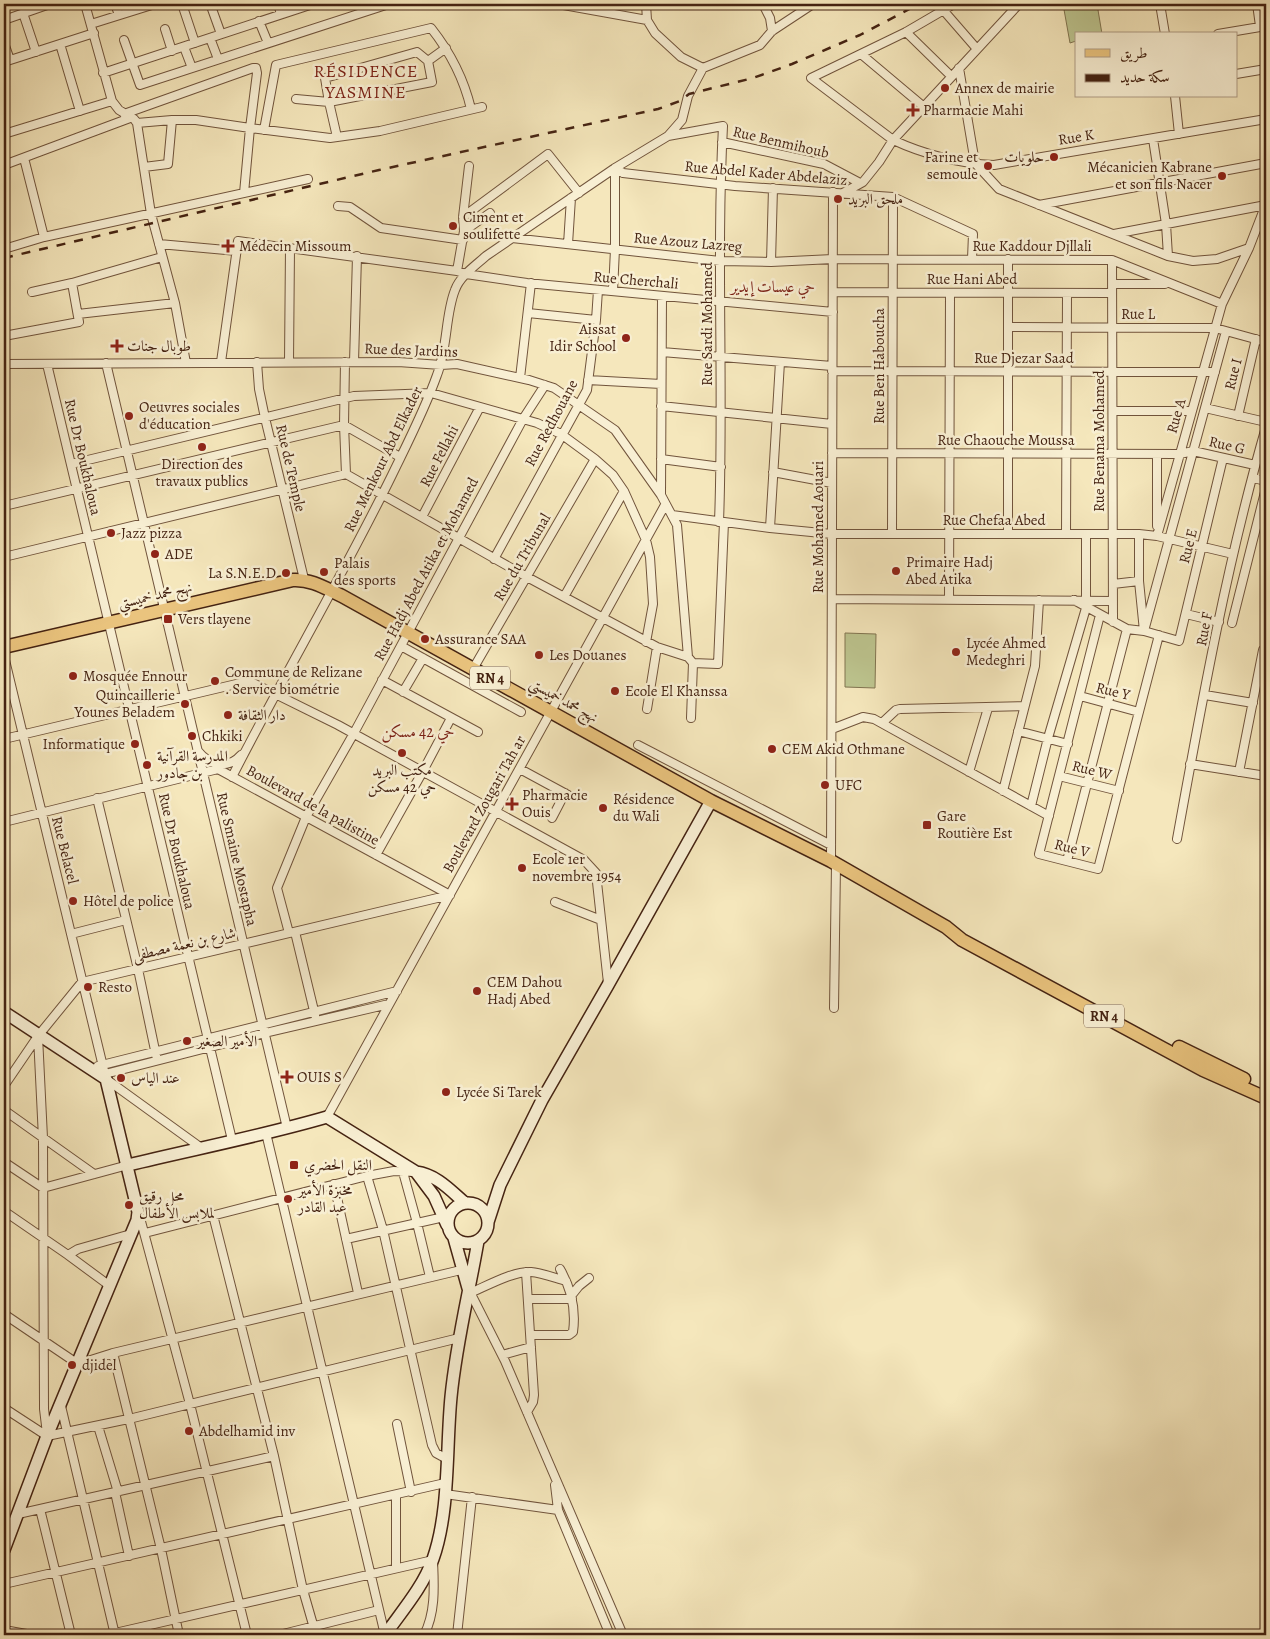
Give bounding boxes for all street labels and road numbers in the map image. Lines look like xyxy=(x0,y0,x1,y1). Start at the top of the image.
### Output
street label: Rue Benmihoub xyxy=(731,121,831,163)
street label: Rue K xyxy=(1057,124,1096,150)
street label: Rue Abdel Kader Abdelaziz xyxy=(684,156,848,190)
street label: Rue Azouz Lazreg xyxy=(633,227,744,257)
street label: Rue Kaddour Djllali xyxy=(972,236,1092,256)
street label: Rue Sardi Mohamed xyxy=(697,261,717,386)
street label: Rue Cherchali xyxy=(593,266,679,294)
street label: Rue Hani Abed xyxy=(927,269,1018,289)
street label: Rue L xyxy=(1121,304,1155,324)
street label: Rue Ben Haboucha xyxy=(869,308,889,424)
street label: Rue des Jardins xyxy=(364,338,458,362)
street label: Rue Djezar Saad xyxy=(974,348,1075,368)
street label: Rue I xyxy=(1219,356,1247,392)
street label: Rue Benama Mohamed xyxy=(1089,369,1109,512)
street label: Rue Redhouane xyxy=(520,376,582,470)
street label: Rue Menkour Abd Elkader xyxy=(339,383,427,535)
street label: Rue A xyxy=(1162,396,1191,436)
street label: Rue Dr Boukhaloua xyxy=(60,397,106,517)
street label: Rue de Temple xyxy=(271,422,311,514)
street label: Rue Fellahi xyxy=(415,422,463,490)
street label: Rue Chaouche Moussa xyxy=(937,430,1075,450)
street label: Rue G xyxy=(1207,431,1247,459)
street label: Rue Mohamed Aouari xyxy=(808,461,828,593)
street label: Rue Hadj Abed Atika et Mohamed xyxy=(369,473,483,664)
street label: Rue du Tribunal xyxy=(489,509,555,604)
street label: Rue Chefaa Abed xyxy=(942,510,1047,530)
street label: Rue E xyxy=(1174,526,1202,566)
street label: نهج محمد خميستي xyxy=(116,577,195,617)
street label: Rue F xyxy=(1191,610,1217,648)
road number: RN 4 xyxy=(470,666,510,690)
street label: نهج محمد خميستي xyxy=(524,673,602,731)
street label: Rue Y xyxy=(1094,677,1133,705)
street label: Boulevard Zougari Tah ar xyxy=(438,732,530,876)
street label: Rue W xyxy=(1070,755,1114,785)
street label: Boulevard de la palistine xyxy=(243,760,383,850)
street label: Rue Smaine Mostapha xyxy=(212,790,262,928)
street label: Rue Dr Boukhaloua xyxy=(154,791,200,911)
street label: Rue Belacel xyxy=(47,814,83,886)
street label: Rue V xyxy=(1052,834,1093,862)
street label: شارع بن نعمة مصطفى xyxy=(130,922,238,969)
road number: RN 4 xyxy=(1084,1004,1124,1028)

